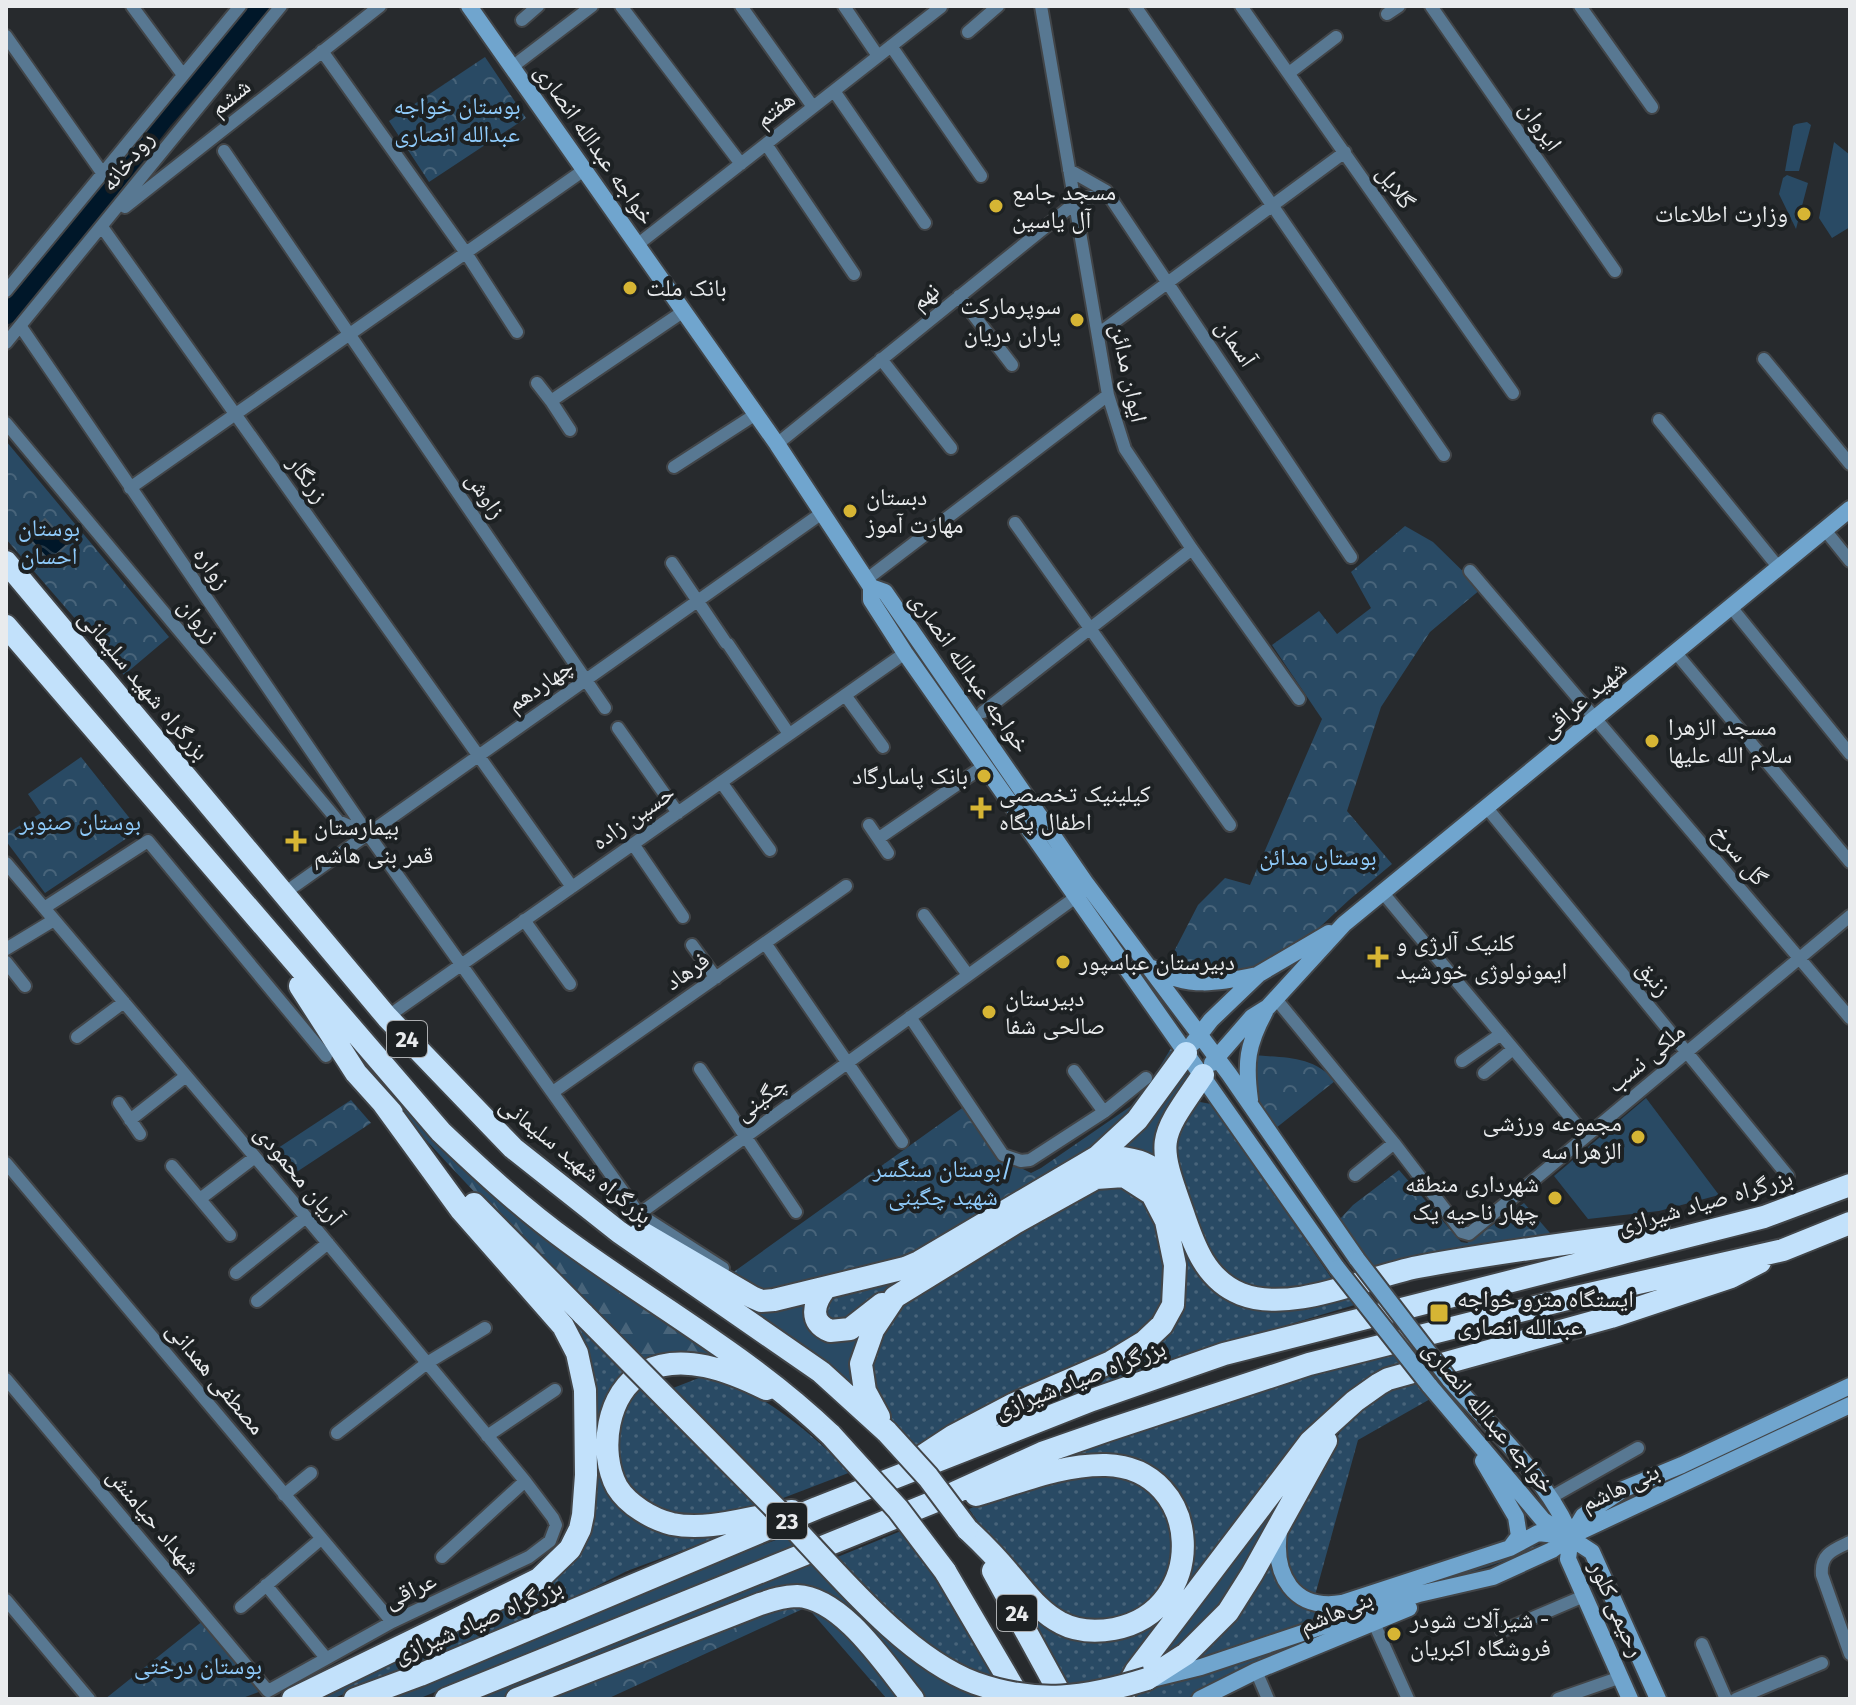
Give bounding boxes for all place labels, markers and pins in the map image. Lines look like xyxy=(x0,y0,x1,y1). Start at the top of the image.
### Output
place label: مسجد جامع آل یاسین xyxy=(1012,178,1116,234)
marker: مسجد جامع آل یاسین xyxy=(987,197,1005,215)
place label: وزارت اطلاعات xyxy=(1655,200,1788,228)
marker: وزارت اطلاعات xyxy=(1795,205,1813,223)
place label: بانک ملت xyxy=(646,274,727,302)
marker: بانک ملت xyxy=(621,279,639,297)
place label: سوپرمارکت یاران دریان xyxy=(960,292,1061,348)
marker: سوپرمارکت یاران دریان xyxy=(1068,311,1086,329)
place label: دبستان مهارت آموز xyxy=(865,483,963,539)
marker: دبستان مهارت آموز xyxy=(841,502,859,520)
place label: مسجد الزهرا سلام الله علیها xyxy=(1668,713,1792,771)
marker: مسجد الزهرا سلام الله علیها xyxy=(1643,732,1661,750)
place label: بانک پاسارگاد xyxy=(852,762,968,790)
marker: بانک پاسارگاد xyxy=(975,767,993,785)
place label: کیلینیک تخصصی اطفال پگاه xyxy=(999,780,1151,836)
marker: کیلینیک تخصصی اطفال پگاه xyxy=(970,797,992,819)
place label: بیمارستان قمر بنی هاشم xyxy=(314,813,433,871)
marker: بیمارستان قمر بنی هاشم xyxy=(285,830,307,852)
place label: کلنیک آلرژی و ایمونولوژی خورشید xyxy=(1396,929,1567,985)
marker: کلنیک آلرژی و ایمونولوژی خورشید xyxy=(1367,946,1389,968)
place label: دبیرستان عباسپور xyxy=(1078,948,1235,976)
marker: دبیرستان عباسپور xyxy=(1054,953,1072,971)
place label: دبیرستان صالحی شفا xyxy=(1005,984,1105,1040)
marker: دبیرستان صالحی شفا xyxy=(980,1003,998,1021)
place label: مجموعه ورزشی الزهرا سه xyxy=(1483,1109,1622,1165)
marker: مجموعه ورزشی الزهرا سه xyxy=(1629,1128,1647,1146)
place label: شهرداری منطقه چهار ناحیه یک xyxy=(1405,1170,1539,1226)
marker: شهرداری منطقه چهار ناحیه یک xyxy=(1546,1189,1564,1207)
place label: ایستگاه مترو خواجه عبدالله انصاری xyxy=(1457,1285,1634,1341)
marker: ایستگاه مترو خواجه عبدالله انصاری xyxy=(1428,1302,1450,1324)
place label: شیرآلات شودر - فروشگاه اکبریان xyxy=(1409,1606,1551,1662)
marker: شیرآلات شودر - فروشگاه اکبریان xyxy=(1385,1625,1403,1643)

